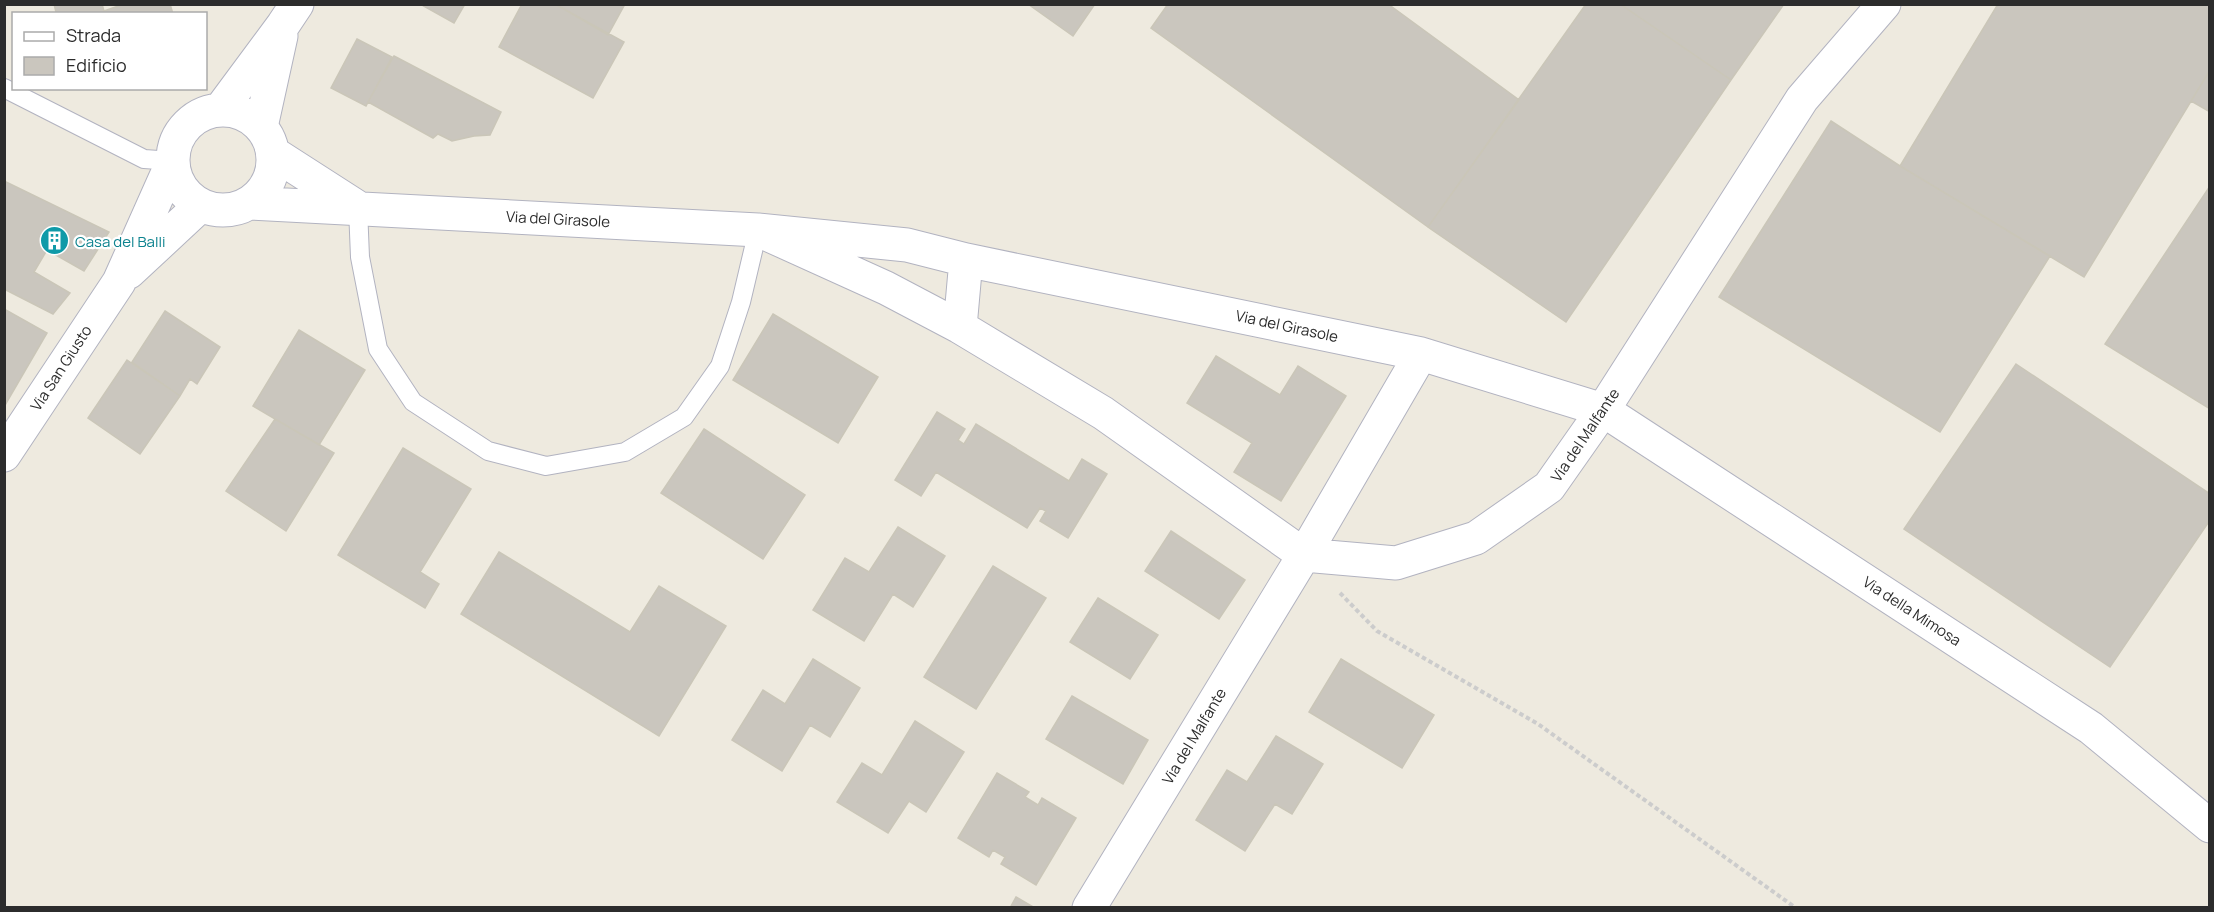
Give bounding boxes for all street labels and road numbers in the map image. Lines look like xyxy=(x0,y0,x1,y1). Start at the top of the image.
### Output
street label: Via del Girasole xyxy=(505,206,611,232)
street label: Via del Girasole xyxy=(1234,305,1340,347)
street label: Via San Giusto xyxy=(25,321,97,415)
street label: Via del Malfante xyxy=(1546,384,1624,486)
street label: Via della Mimosa xyxy=(1859,571,1965,651)
street label: Via del Malfante xyxy=(1157,684,1231,788)

